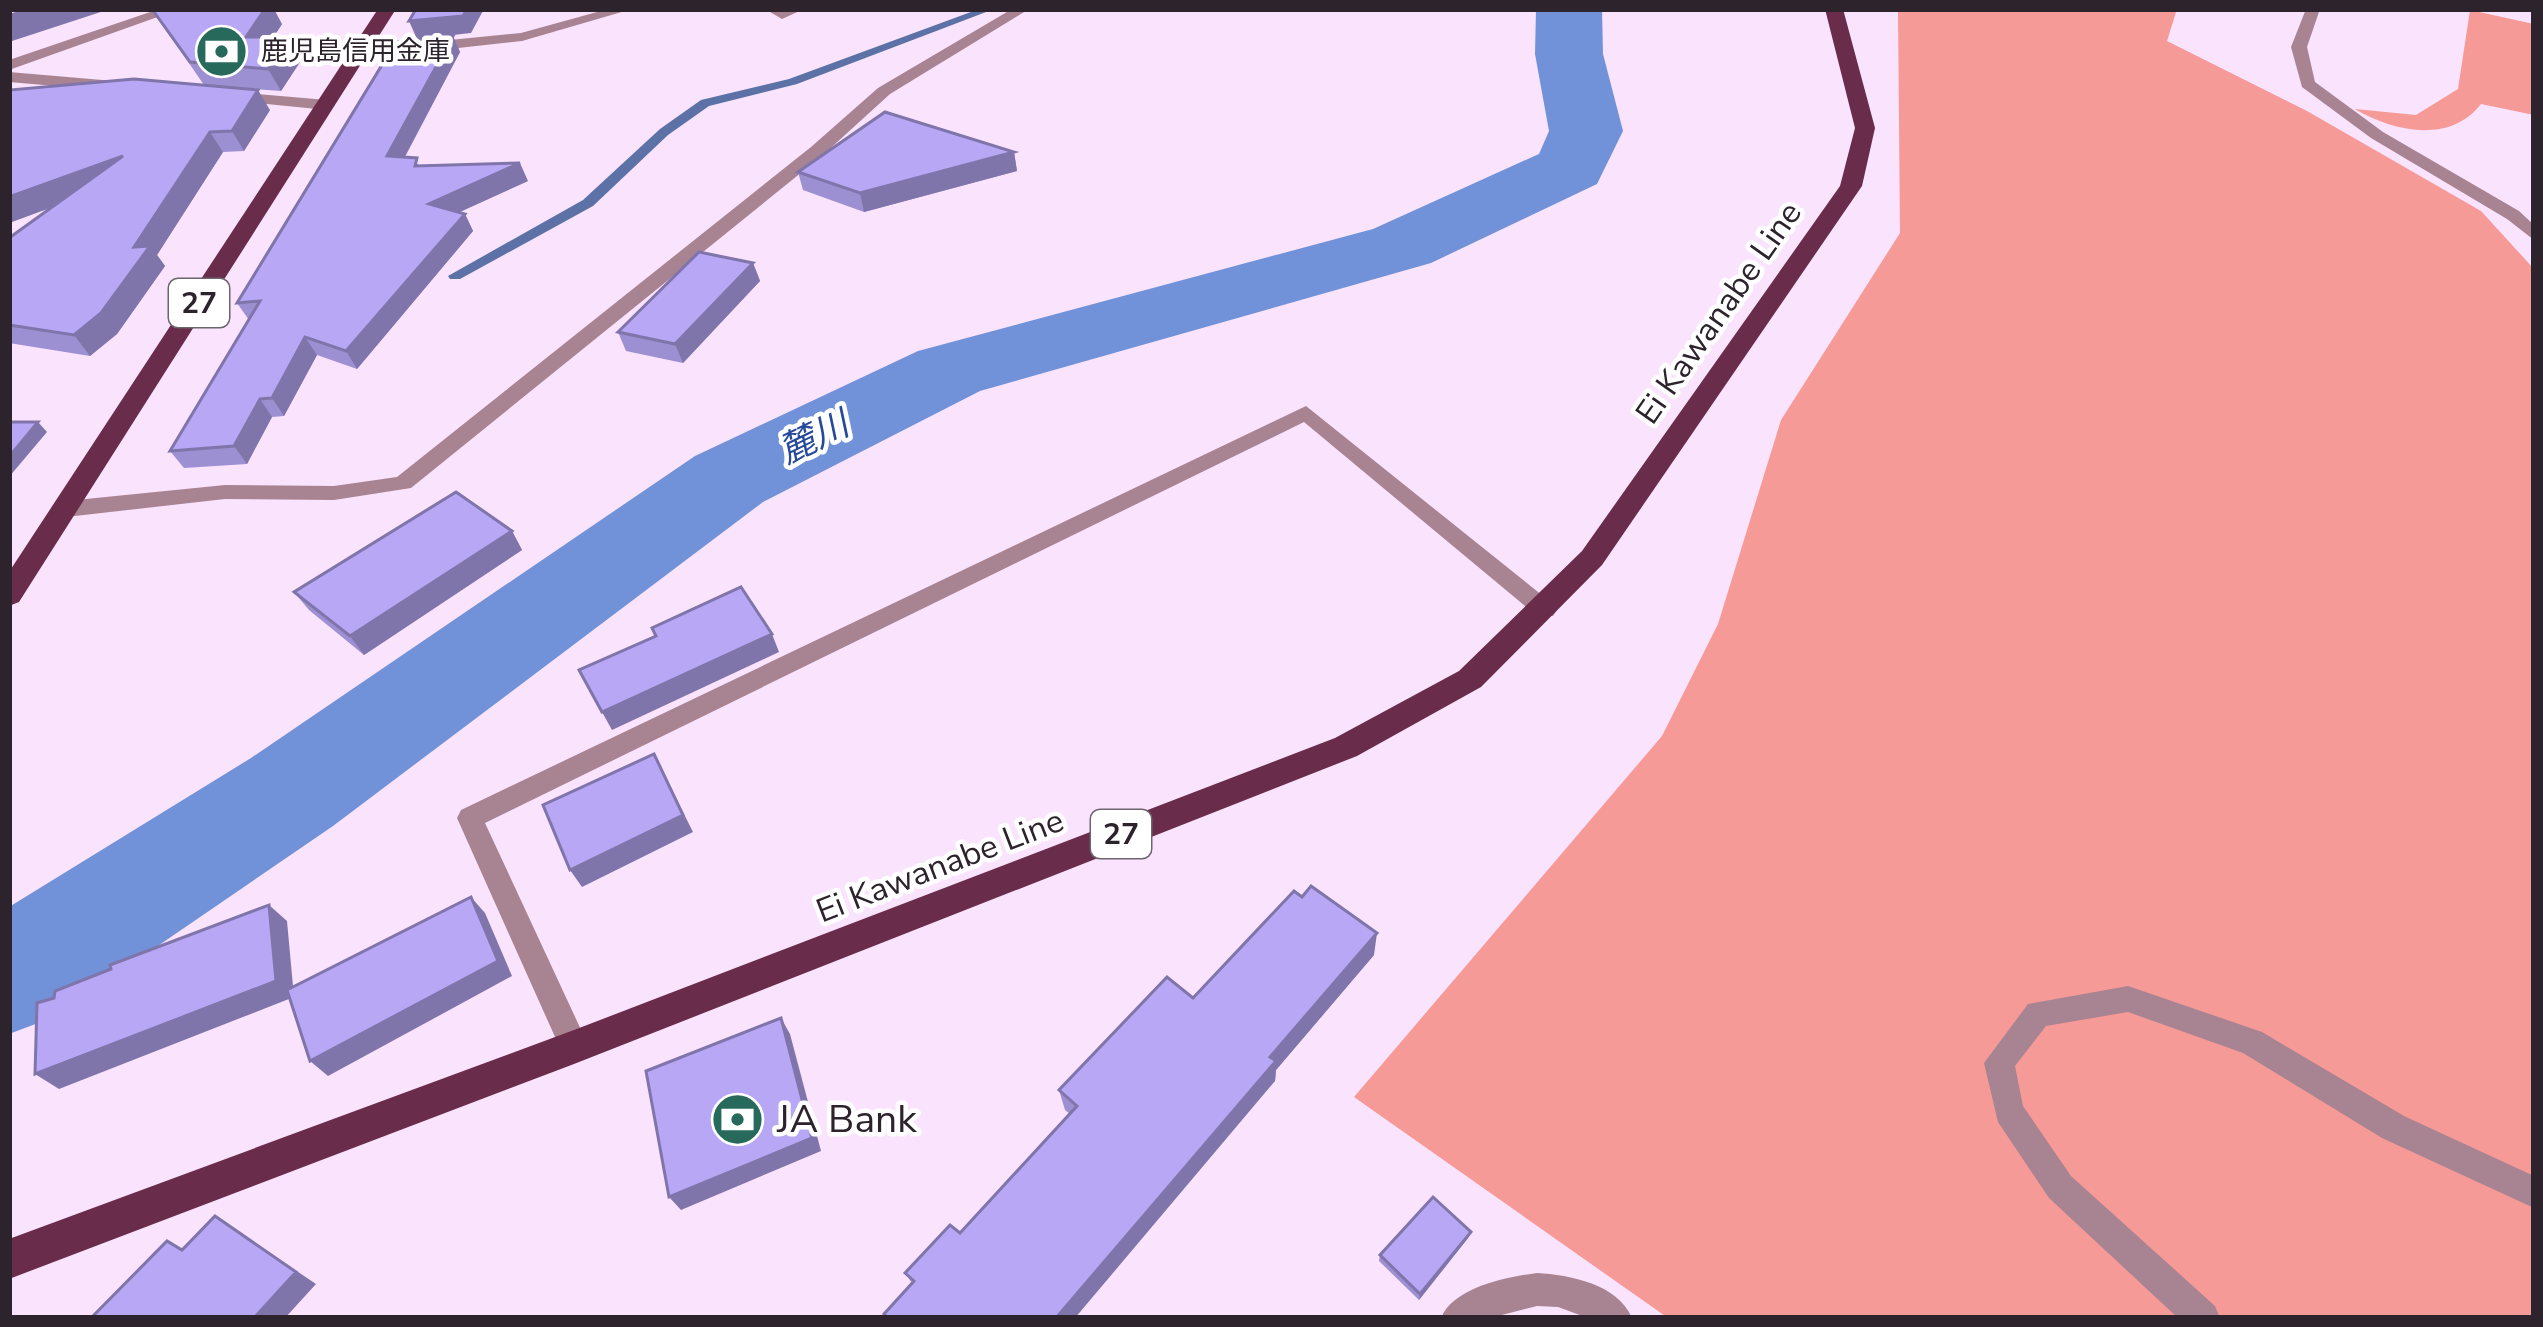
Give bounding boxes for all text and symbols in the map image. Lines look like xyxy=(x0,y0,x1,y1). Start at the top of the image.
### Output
bank icon: 鹿児島信用金庫 xyxy=(194,23,250,79)
place label: 鹿児島信用金庫 xyxy=(261,33,450,70)
street label: Ei Kawanabe Line xyxy=(1626,193,1812,433)
road number: 27 xyxy=(169,279,229,327)
water label: 麓川 xyxy=(771,398,861,476)
street label: Ei Kawanabe Line xyxy=(810,798,1070,934)
road number: 27 xyxy=(1091,810,1151,858)
bank icon: JA Bank xyxy=(710,1091,766,1147)
place label: JA Bank xyxy=(776,1093,917,1146)

